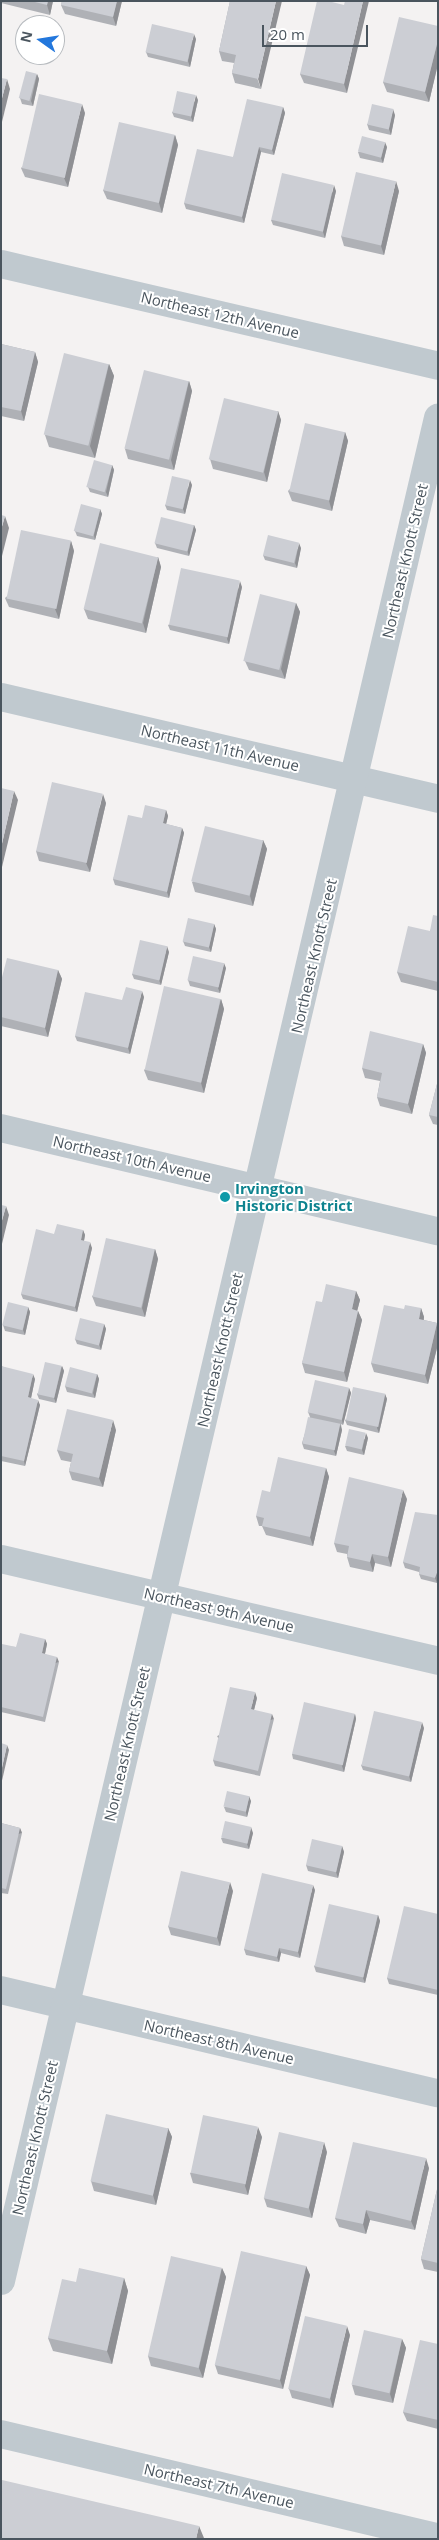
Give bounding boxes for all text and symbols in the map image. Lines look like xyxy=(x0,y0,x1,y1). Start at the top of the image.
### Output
north arrow xyxy=(15,15,65,65)
scale bar xyxy=(264,15,370,47)
text: 20 m xyxy=(270,24,305,44)
text: N xyxy=(15,29,36,44)
street label: Northeast 12th Avenue xyxy=(139,288,301,342)
street label: Northeast Knott Street xyxy=(378,482,432,640)
street label: Northeast 11th Avenue xyxy=(139,721,301,775)
street label: Northeast Knott Street xyxy=(287,877,341,1035)
street label: Northeast 10th Avenue xyxy=(51,1132,213,1186)
place label: Irvington Historic District xyxy=(235,1179,353,1214)
marker: Irvington Historic District xyxy=(219,1191,231,1203)
street label: Northeast Knott Street xyxy=(193,1271,247,1429)
street label: Northeast 9th Avenue xyxy=(142,1584,296,1636)
street label: Northeast Knott Street xyxy=(100,1665,154,1823)
street label: Northeast 8th Avenue xyxy=(142,2016,296,2068)
street label: Northeast Knott Street xyxy=(8,2059,62,2217)
street label: Northeast 7th Avenue xyxy=(142,2460,296,2512)

